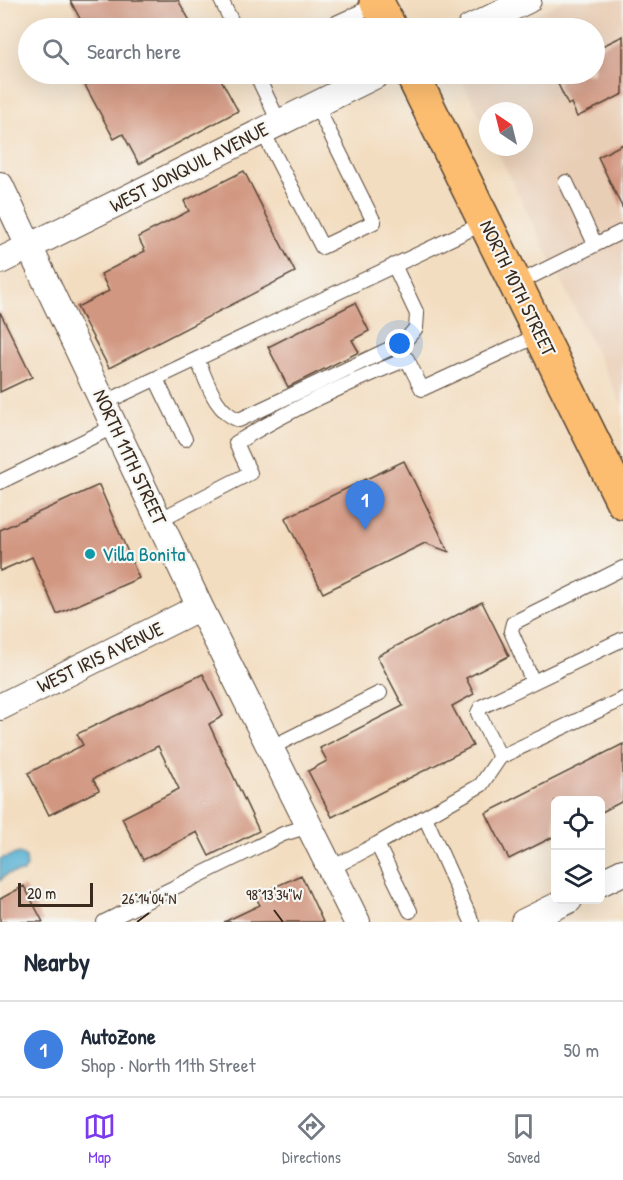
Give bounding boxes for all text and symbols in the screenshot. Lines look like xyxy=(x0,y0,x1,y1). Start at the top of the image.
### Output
search box xyxy=(18,18,605,84)
icon: search xyxy=(39,35,72,68)
text: Search here xyxy=(87,36,181,66)
north arrow xyxy=(479,102,533,156)
street label: WEST JONQUIL AVENUE xyxy=(105,115,273,218)
street label: NORTH 10TH STREET xyxy=(474,215,563,361)
your location xyxy=(385,329,414,358)
street label: NORTH 11TH STREET xyxy=(87,385,174,530)
pin: 1 xyxy=(346,480,385,530)
place label: Villa Bonita xyxy=(102,540,185,567)
marker: Villa Bonita xyxy=(83,547,97,561)
street label: WEST IRIS AVENUE xyxy=(32,614,167,699)
map controls xyxy=(551,796,605,904)
button: locate xyxy=(551,796,605,850)
button: layers xyxy=(551,850,605,904)
scale bar xyxy=(18,880,93,908)
text: 20 m xyxy=(27,882,56,904)
text: 98°13'34"W xyxy=(246,884,303,905)
text: 26°14'04"N xyxy=(122,888,176,909)
text: Nearby xyxy=(24,944,90,979)
text: AutoZone xyxy=(81,1021,156,1051)
text: 1 xyxy=(40,1036,47,1063)
text: 50 m xyxy=(563,1036,599,1063)
text: Shop · North 11th Street xyxy=(81,1051,256,1078)
tab: Map xyxy=(83,1110,116,1168)
tab: Directions xyxy=(282,1110,341,1168)
tab: Saved xyxy=(507,1110,540,1168)

